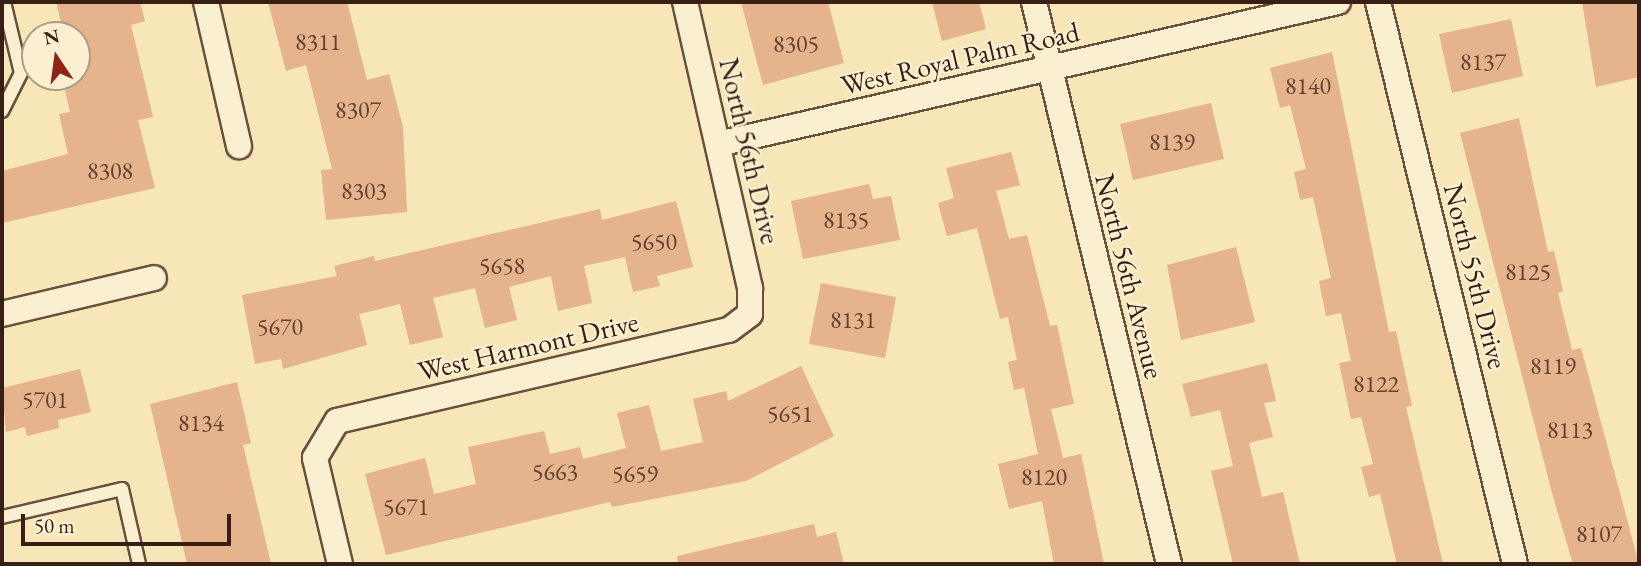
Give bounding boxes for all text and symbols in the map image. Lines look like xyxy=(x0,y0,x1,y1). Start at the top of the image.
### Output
street label: West Royal Palm Road xyxy=(838,14,1082,102)
north arrow xyxy=(21,21,91,91)
text: N xyxy=(41,23,62,51)
house number: 8311 xyxy=(295,28,341,56)
house number: 8305 xyxy=(773,30,819,58)
house number: 8137 xyxy=(1460,48,1506,76)
street label: North 56th Drive xyxy=(712,55,788,247)
house number: 8140 xyxy=(1285,72,1331,100)
house number: 8307 xyxy=(335,96,381,124)
house number: 8139 xyxy=(1149,128,1195,156)
house number: 8308 xyxy=(87,157,133,185)
street label: North 56th Avenue xyxy=(1088,170,1172,382)
house number: 8303 xyxy=(341,177,387,205)
street label: North 55th Drive xyxy=(1437,180,1515,372)
house number: 8135 xyxy=(823,206,869,234)
house number: 5650 xyxy=(631,228,677,256)
house number: 5658 xyxy=(479,252,525,280)
house number: 8125 xyxy=(1505,258,1551,286)
street label: West Harmont Drive xyxy=(415,304,641,388)
house number: 8131 xyxy=(830,306,876,334)
house number: 5670 xyxy=(257,313,303,341)
house number: 8119 xyxy=(1530,352,1576,380)
house number: 8122 xyxy=(1353,370,1399,398)
house number: 5701 xyxy=(22,386,68,414)
house number: 5651 xyxy=(767,400,813,428)
house number: 8134 xyxy=(178,409,224,437)
house number: 8113 xyxy=(1547,416,1593,444)
house number: 5663 xyxy=(532,458,578,486)
house number: 5659 xyxy=(612,460,658,488)
house number: 8120 xyxy=(1021,463,1067,491)
house number: 5671 xyxy=(383,493,429,521)
scale bar xyxy=(24,500,234,544)
text: 50 m xyxy=(34,512,75,539)
house number: 8107 xyxy=(1576,520,1622,548)

